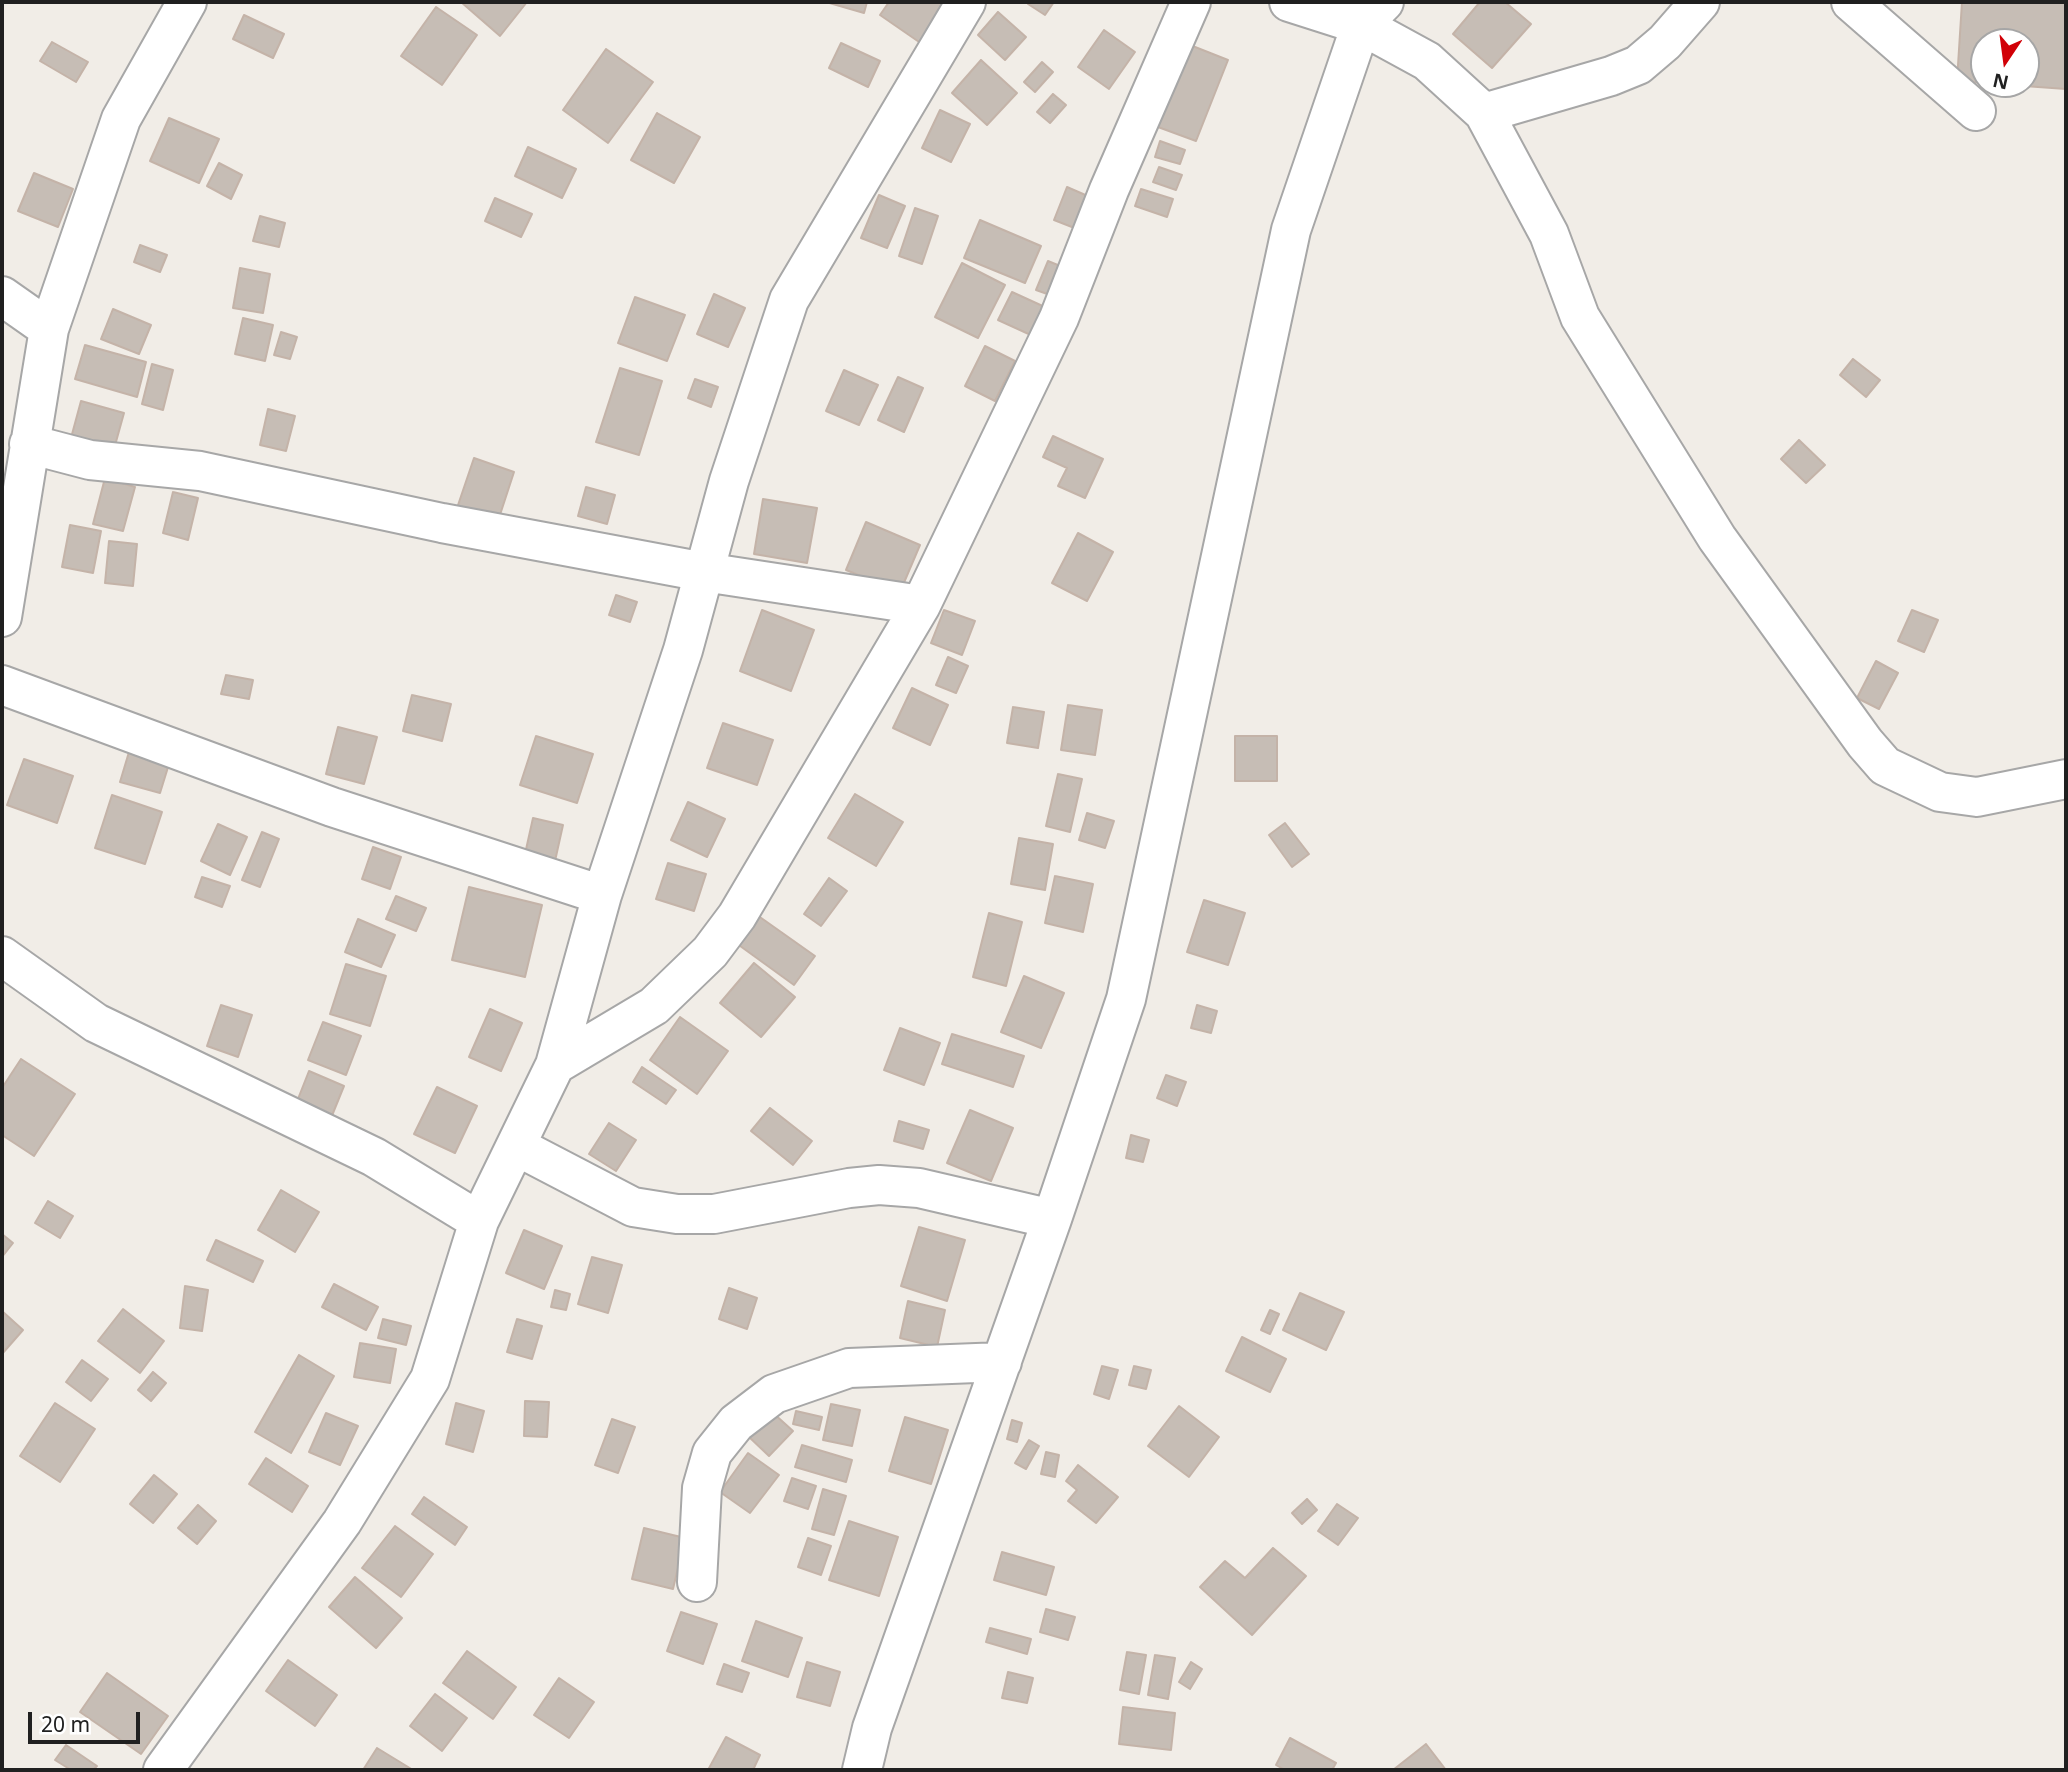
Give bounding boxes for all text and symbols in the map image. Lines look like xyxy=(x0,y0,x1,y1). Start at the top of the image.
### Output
north arrow xyxy=(1970,28,2040,98)
text: N xyxy=(1990,67,2011,96)
scale bar xyxy=(32,1698,144,1742)
text: 20 m xyxy=(41,1710,90,1738)

